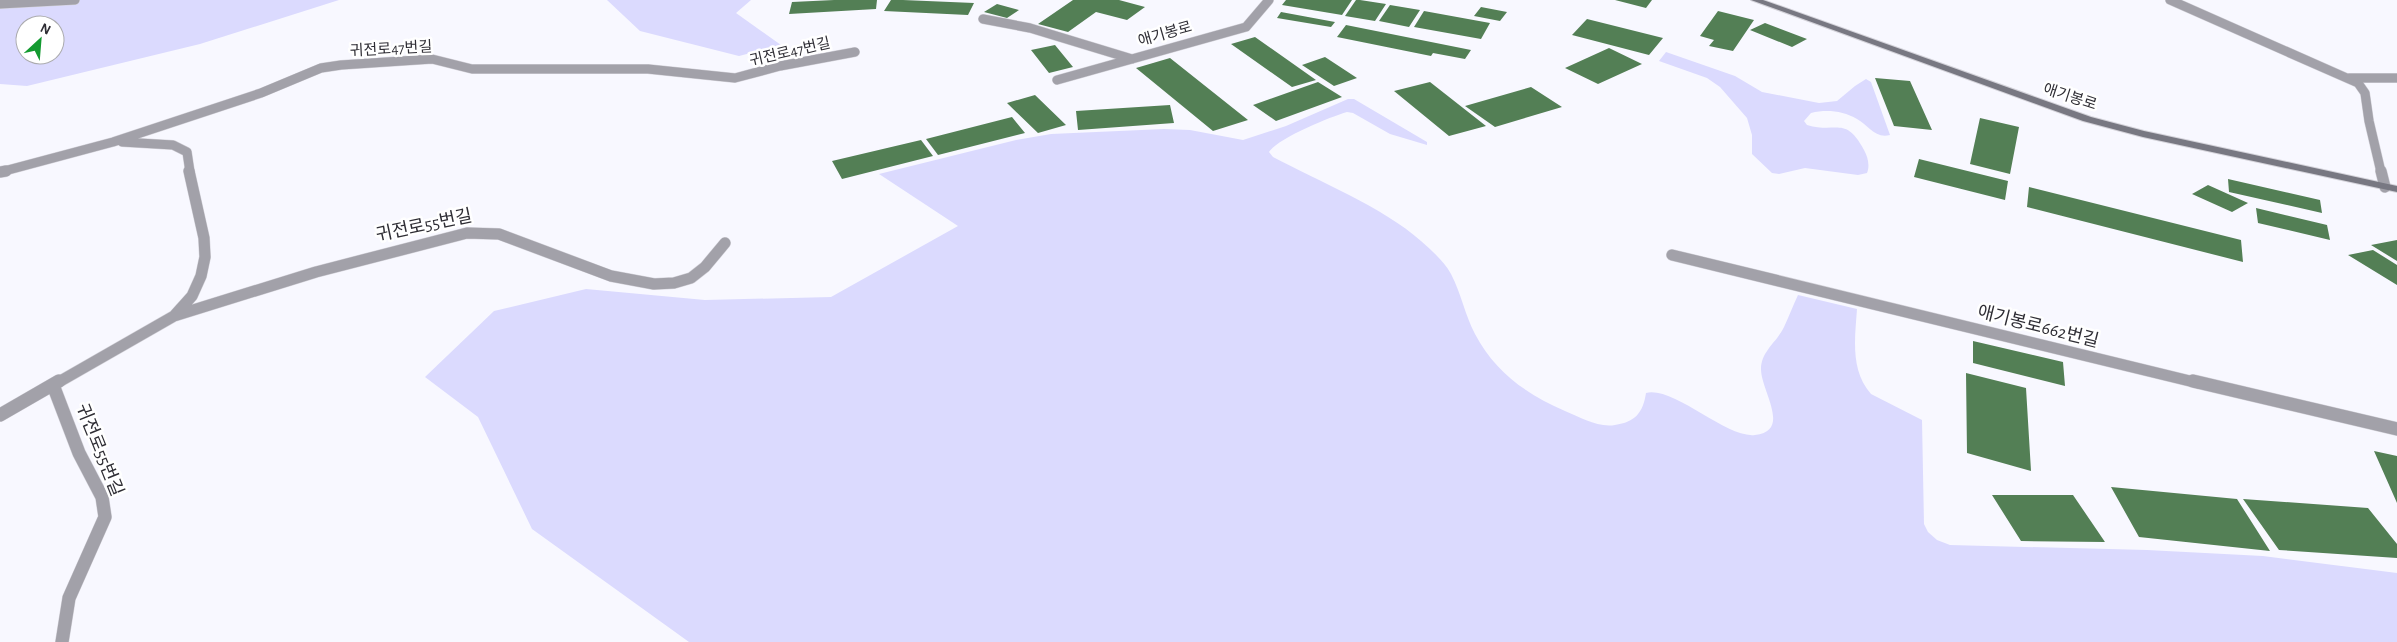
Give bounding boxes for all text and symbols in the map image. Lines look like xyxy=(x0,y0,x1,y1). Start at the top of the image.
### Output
north arrow xyxy=(15,15,65,65)
street label: 애기봉로 xyxy=(1136,18,1194,49)
text: N xyxy=(38,21,53,38)
street label: 귀전로47번길 xyxy=(748,34,832,69)
street label: 귀전로47번길 xyxy=(349,38,433,59)
street label: 애기봉로 xyxy=(2041,80,2099,113)
street label: 귀전로55번길 xyxy=(374,205,474,245)
street label: 애기봉로662번길 xyxy=(1975,301,2101,351)
street label: 귀전로55번길 xyxy=(72,401,128,499)

